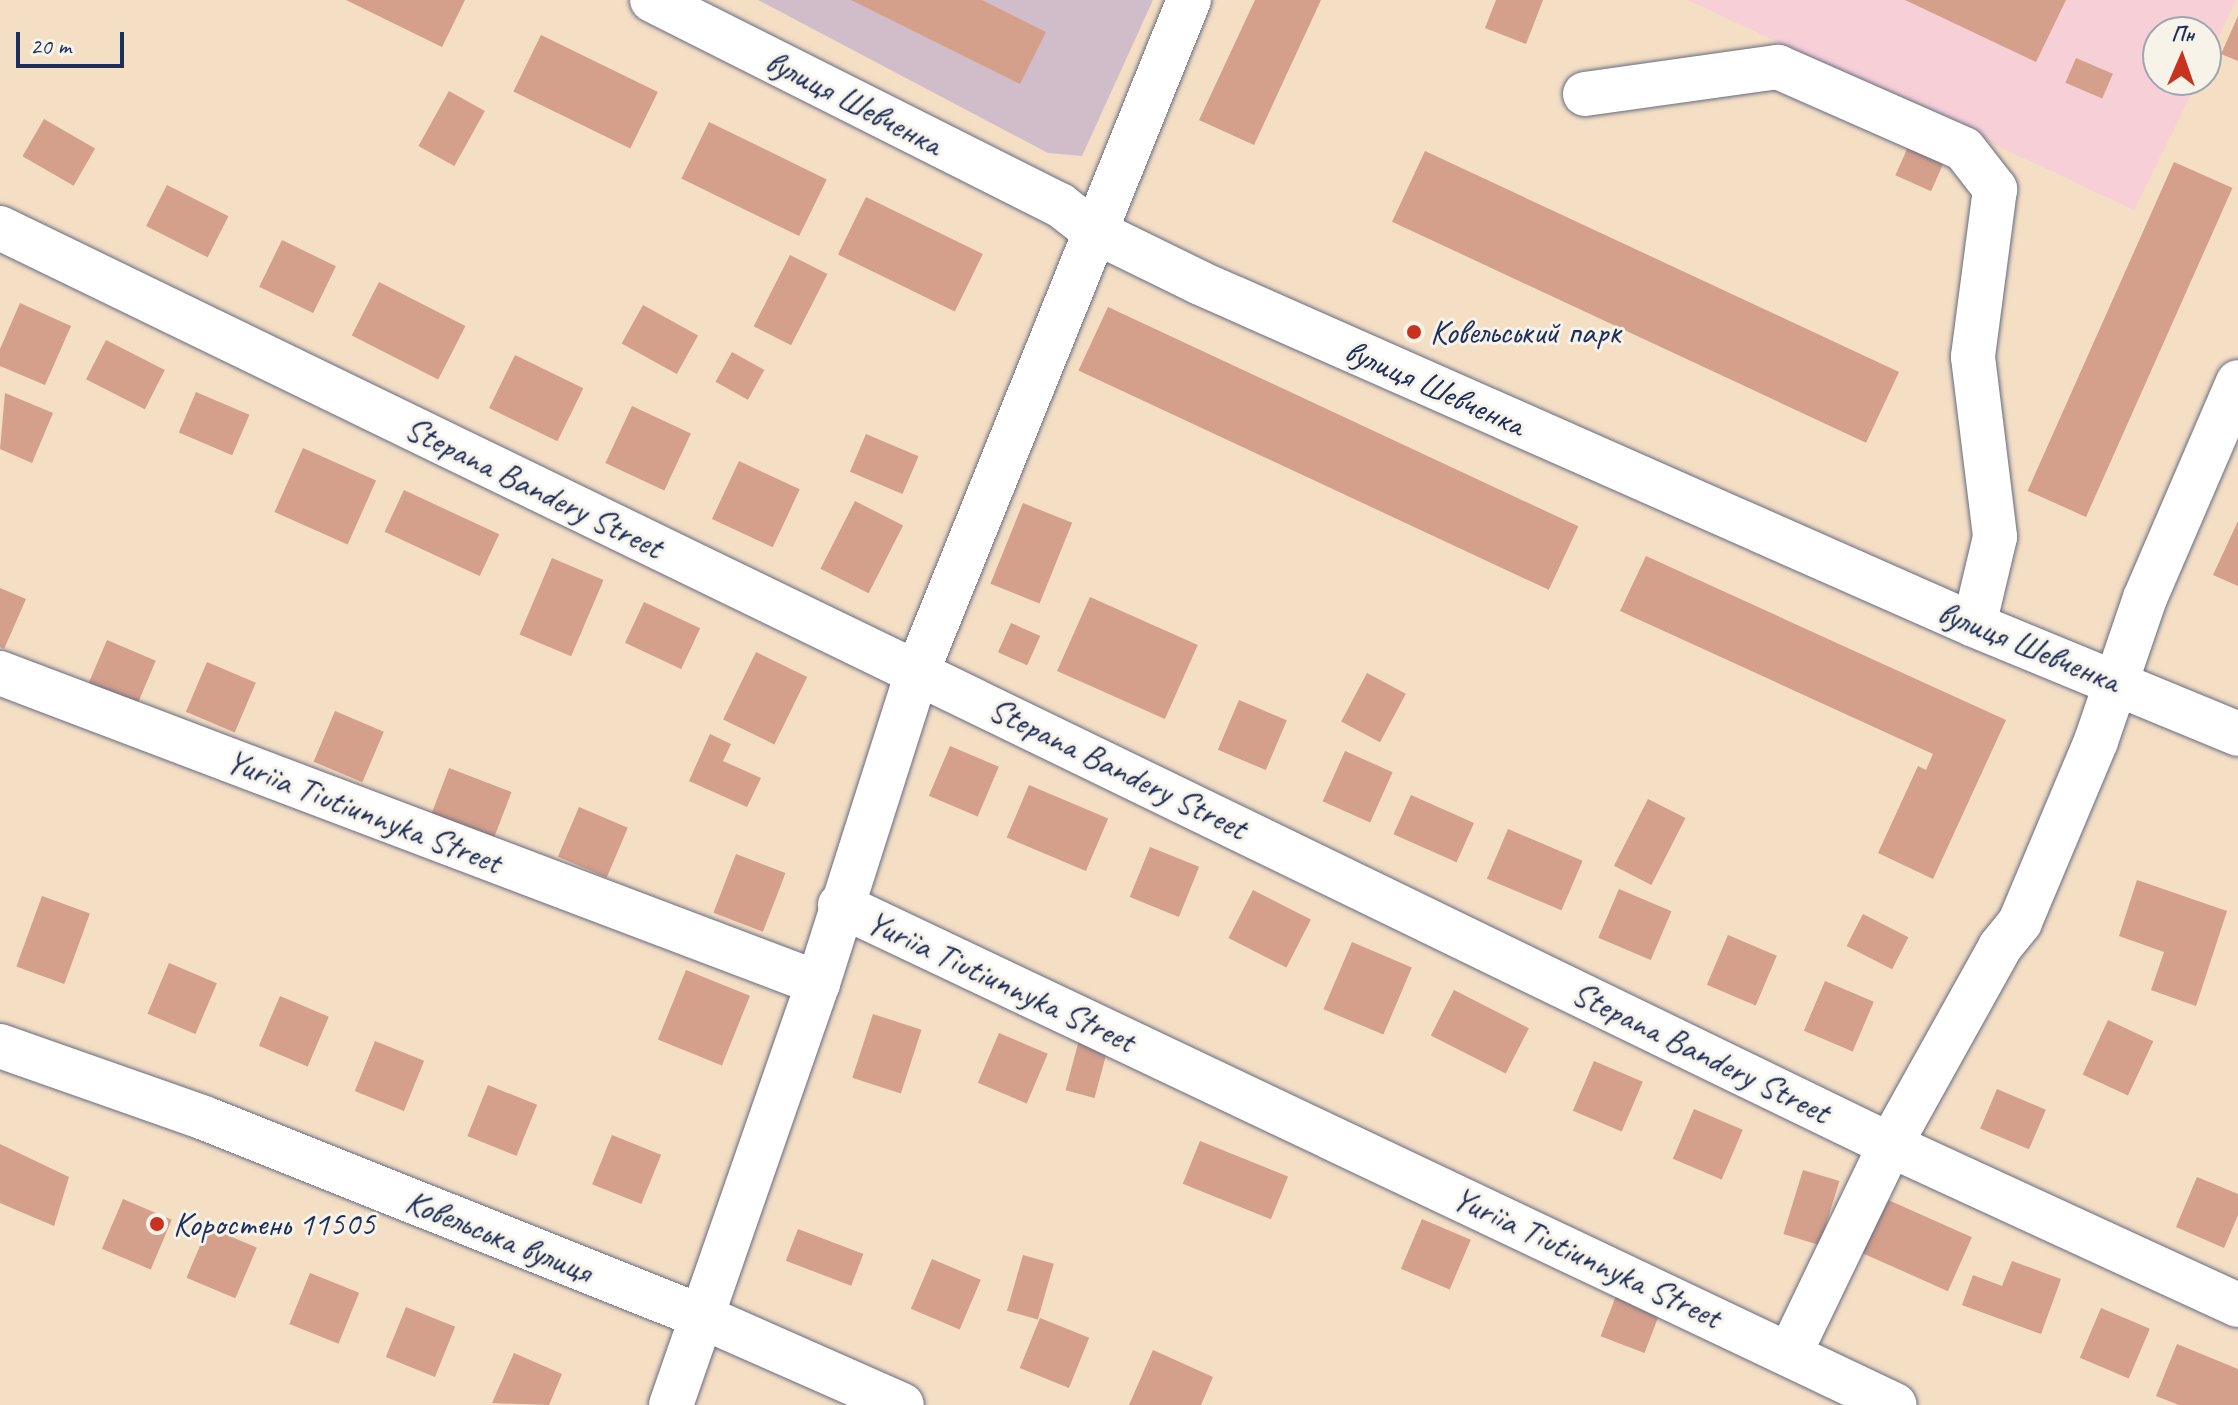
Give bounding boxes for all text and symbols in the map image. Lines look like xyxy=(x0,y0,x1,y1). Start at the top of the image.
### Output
scale bar xyxy=(20,16,128,66)
north arrow xyxy=(2142,16,2222,96)
text: Пн xyxy=(2171,20,2195,48)
text: 20 m xyxy=(30,31,71,61)
street label: вулиця Шевченка xyxy=(759,40,949,164)
place label: Ковельський парк xyxy=(1430,312,1621,352)
marker: Ковельський парк xyxy=(1405,323,1423,341)
street label: вулиця Шевченка xyxy=(1339,329,1531,445)
street label: Stepana Bandery Street xyxy=(398,407,670,567)
street label: вулиця Шевченка xyxy=(1932,591,2126,701)
street label: Stepana Bandery Street xyxy=(982,688,1254,848)
street label: Yuriia Tiutiunnyka Street xyxy=(221,740,507,882)
street label: Yuriia Tiutiunnyka Street xyxy=(861,901,1141,1061)
street label: Stepana Bandery Street xyxy=(1565,972,1837,1132)
street label: Yuriia Tiutiunnyka Street xyxy=(1447,1177,1727,1337)
street label: Ковельська вулиця xyxy=(400,1180,598,1292)
place label: Коростень 11505 xyxy=(173,1204,375,1244)
marker: Коростень 11505 xyxy=(148,1215,166,1233)

